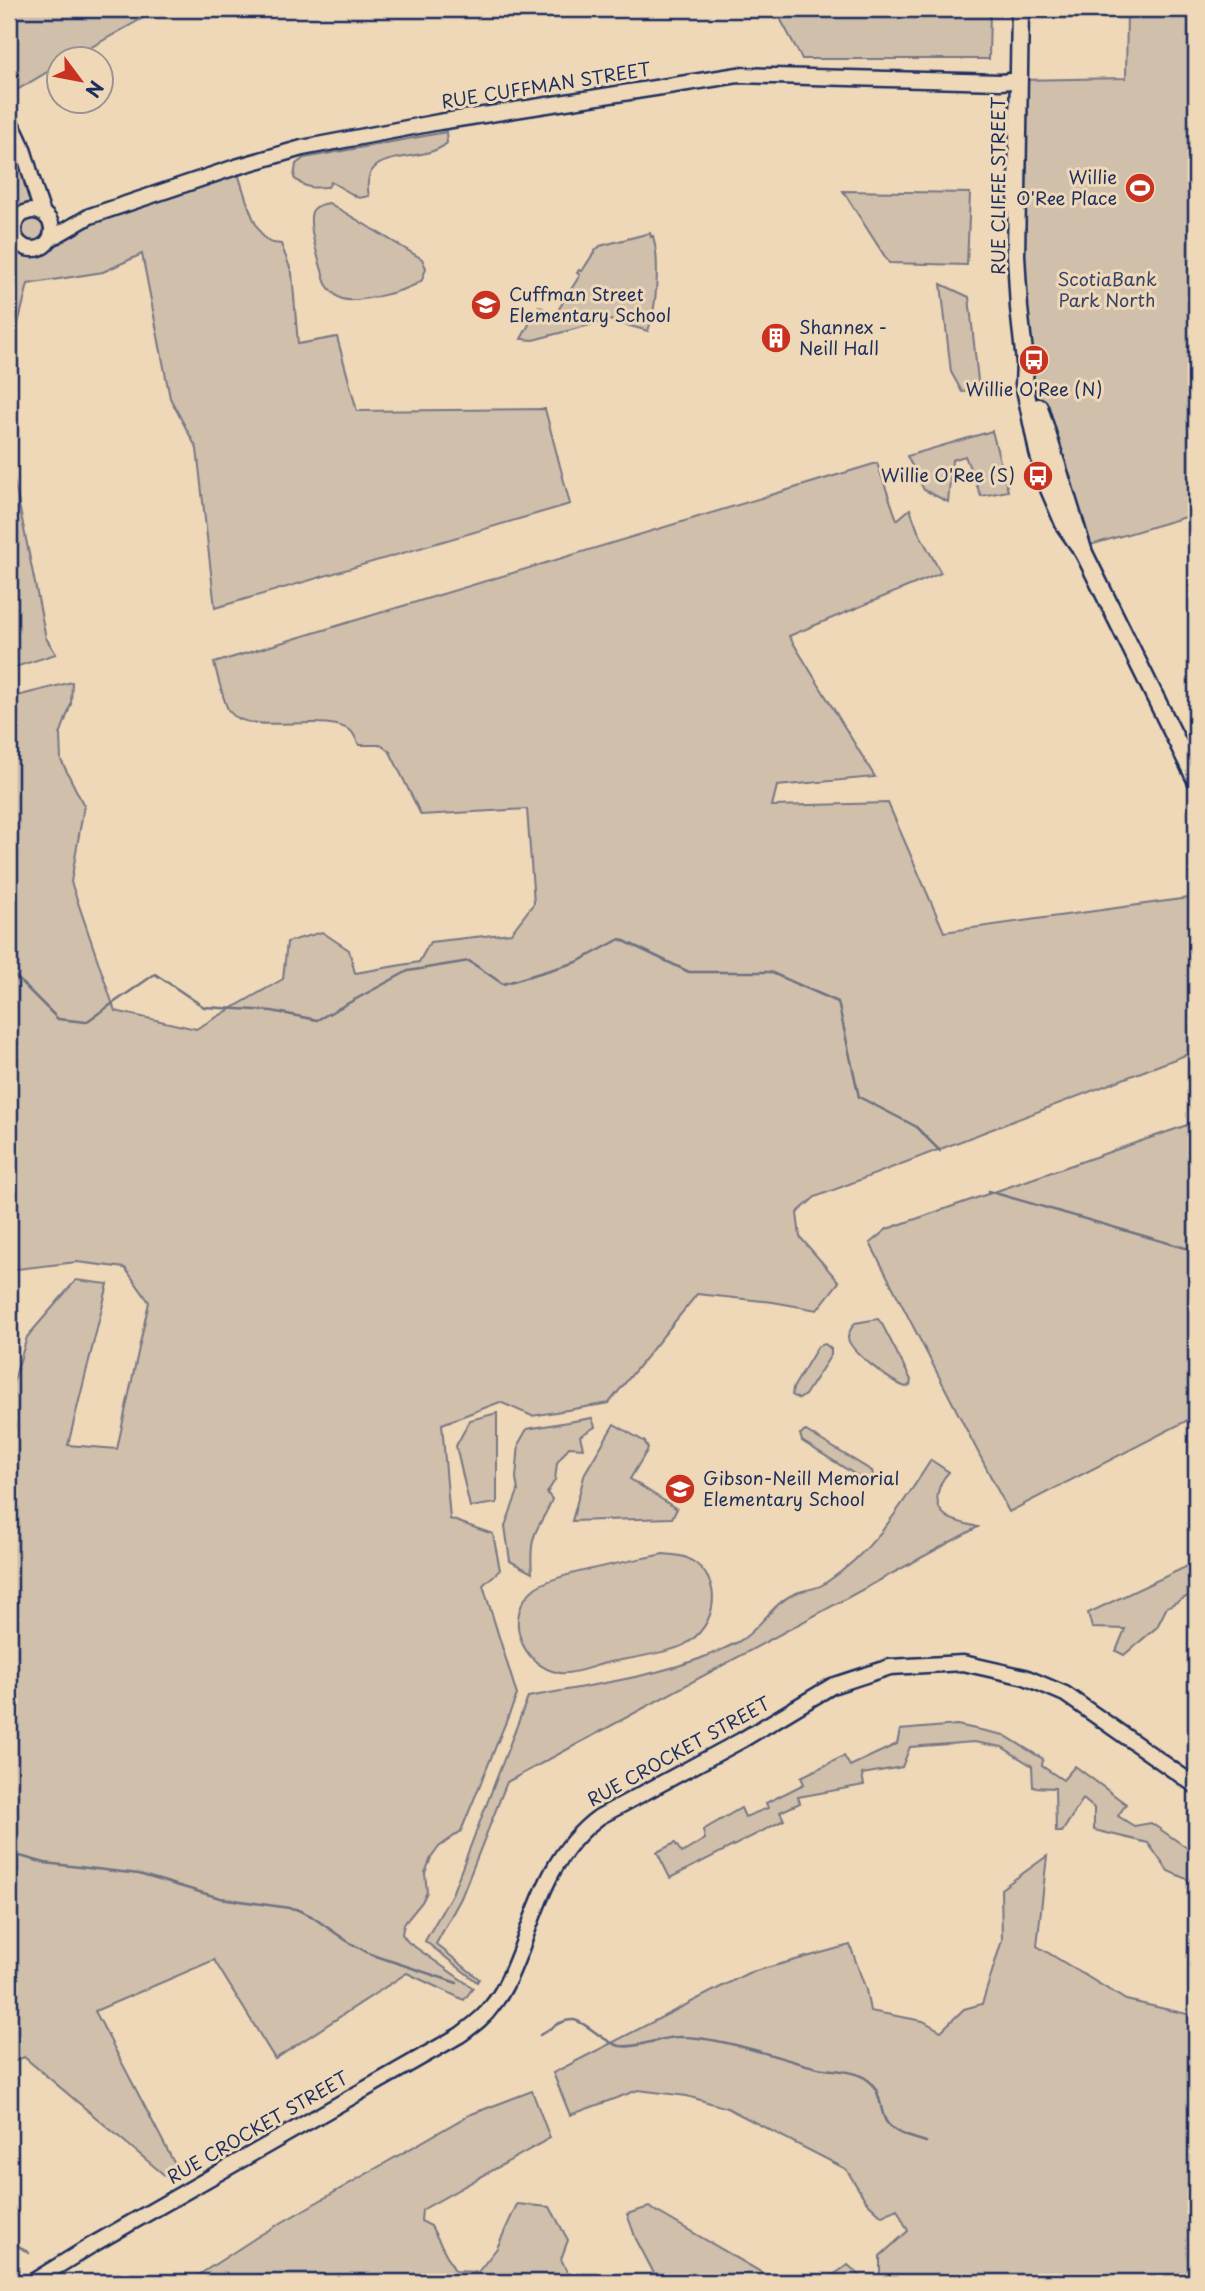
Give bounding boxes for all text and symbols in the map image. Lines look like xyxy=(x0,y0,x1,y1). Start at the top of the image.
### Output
north arrow xyxy=(46,46,116,116)
street label: RUE CUFFMAN STREET xyxy=(439,55,653,114)
text: N xyxy=(79,76,111,103)
street label: RUE CLIFFE STREET xyxy=(984,96,1011,275)
place label: Willie O'Ree Place xyxy=(1016,163,1117,211)
sports icon: Willie O'Ree Place xyxy=(1123,171,1157,205)
park label: ScotiaBank Park North xyxy=(1057,265,1157,313)
place label: Cuffman Street Elementary School xyxy=(509,280,671,328)
school or university icon: Cuffman Street Elementary School xyxy=(469,288,503,322)
place label: Shannex - Neill Hall xyxy=(799,313,887,361)
building icon: Shannex - Neill Hall xyxy=(759,321,793,355)
bus stop icon: Willie O'Ree (N) xyxy=(1017,343,1051,377)
place label: Willie O'Ree (N) xyxy=(966,375,1103,402)
bus stop icon: Willie O'Ree (S) xyxy=(1021,459,1055,493)
place label: Willie O'Ree (S) xyxy=(881,461,1015,488)
place label: Gibson-Neill Memorial Elementary School xyxy=(703,1464,899,1512)
school or university icon: Gibson-Neill Memorial Elementary School xyxy=(663,1472,697,1506)
street label: RUE CROCKET STREET xyxy=(582,1689,775,1812)
street label: RUE CROCKET STREET xyxy=(161,2063,354,2190)

